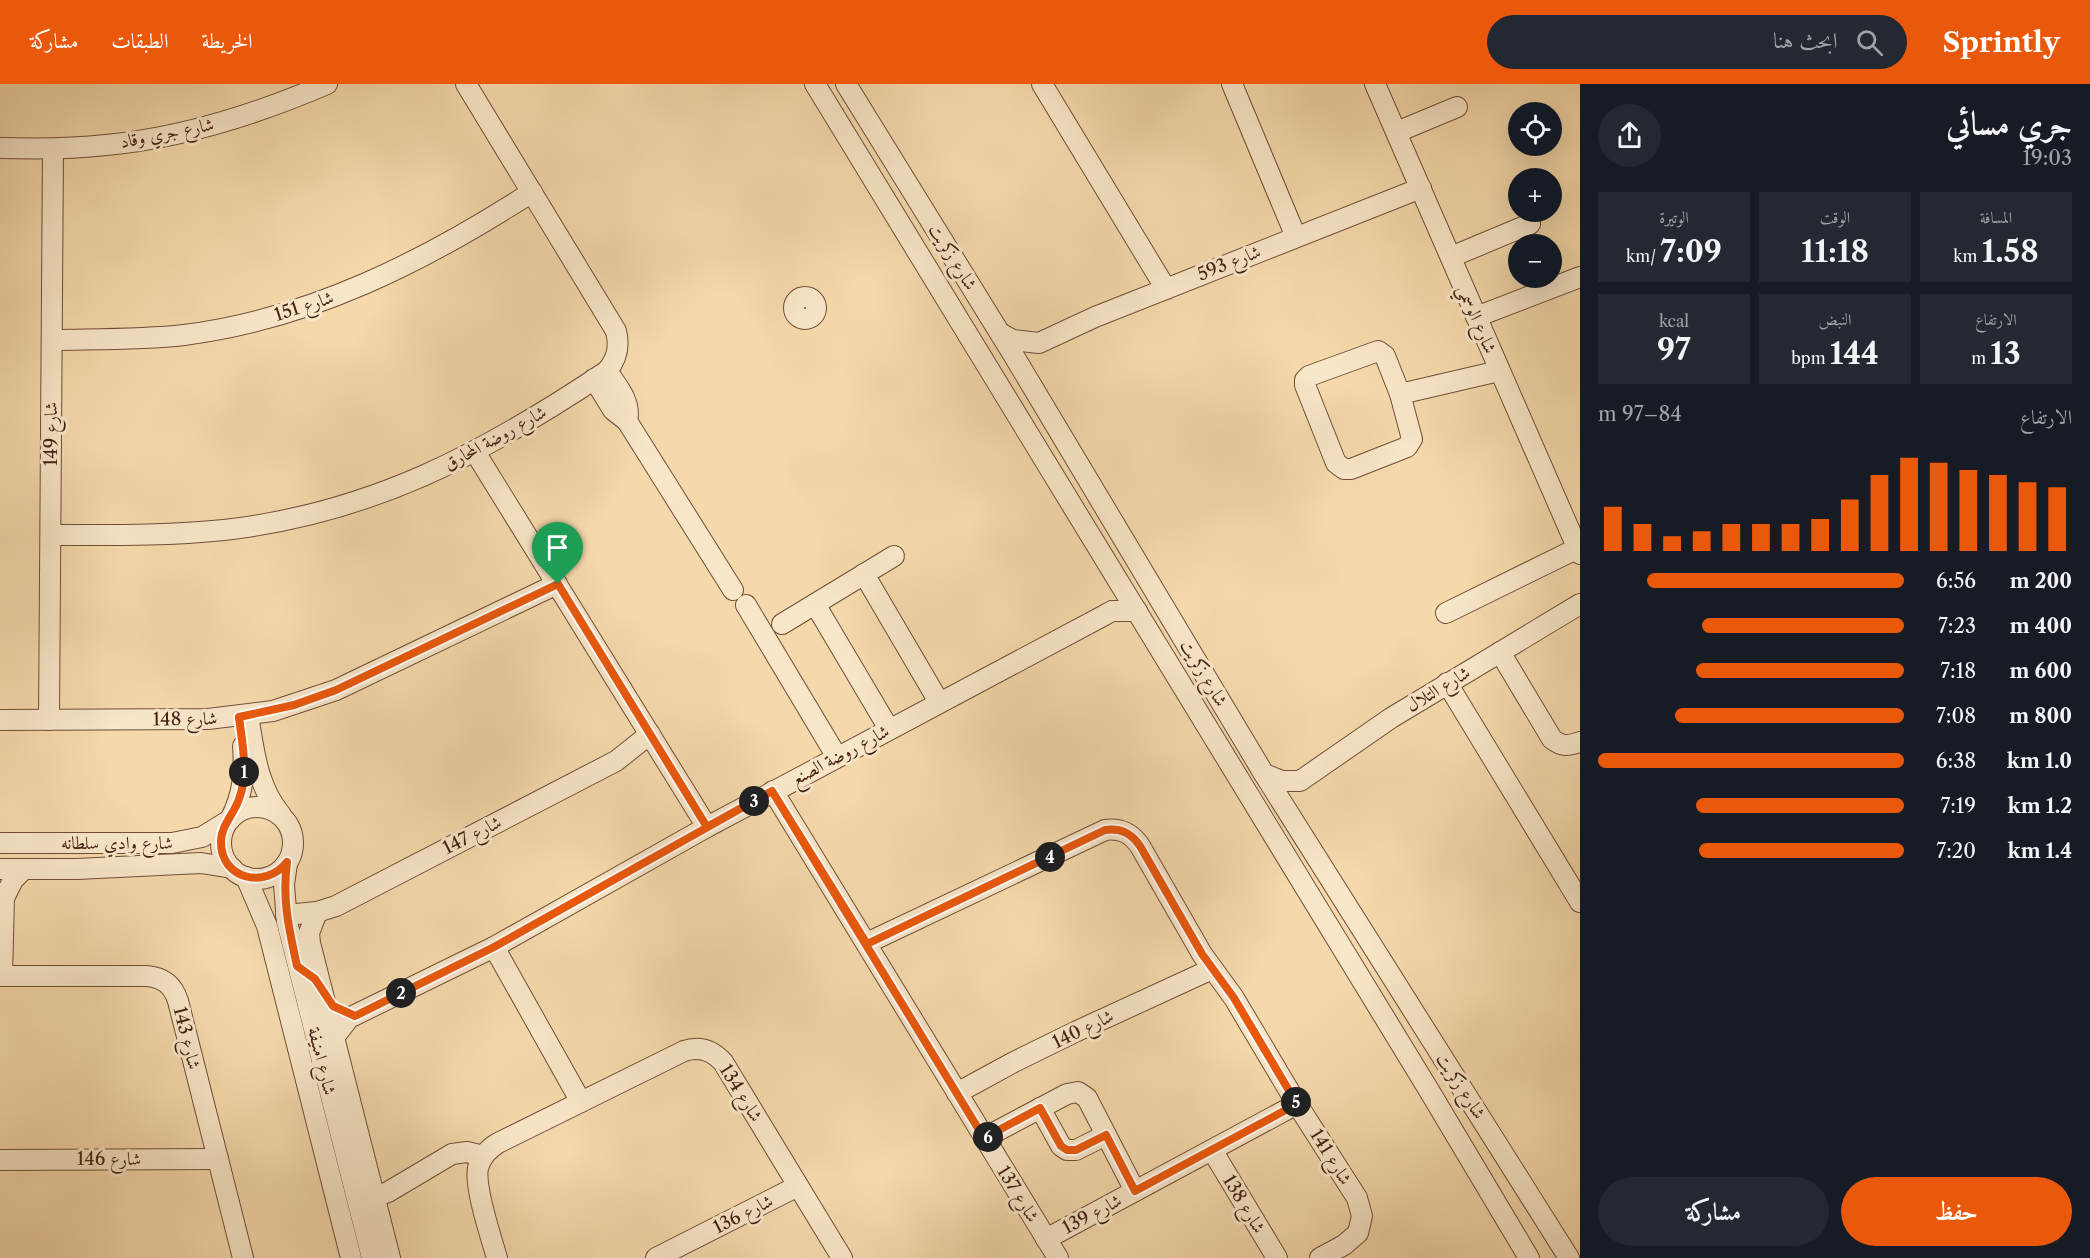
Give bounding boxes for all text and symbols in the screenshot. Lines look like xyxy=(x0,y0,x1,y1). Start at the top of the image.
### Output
search box xyxy=(1487,15,1907,69)
text: Sprintly xyxy=(1943,25,2060,59)
icon: search xyxy=(1853,26,1886,59)
text: ابحث هنا xyxy=(1773,27,1838,54)
text: مشاركة xyxy=(30,28,78,53)
text: الطبقات xyxy=(111,28,168,53)
text: الخريطة xyxy=(201,28,253,53)
map controls xyxy=(1508,102,1562,288)
button: locate xyxy=(1508,102,1562,156)
text: جري مسائي xyxy=(1946,103,2072,144)
button: share xyxy=(1598,104,1661,167)
street label: شارع جري وقاد xyxy=(118,113,217,157)
text: 19:03 xyxy=(2023,146,2072,170)
button: + xyxy=(1508,168,1562,222)
text: الوتيرة xyxy=(1659,207,1689,227)
text: الوقت xyxy=(1820,207,1850,227)
text: المسافة xyxy=(1980,207,2012,227)
street label: شارع زكريت xyxy=(921,220,982,296)
text: 7:09 xyxy=(1660,233,1722,270)
text: 11:18 xyxy=(1801,233,1869,270)
text: 1.58 xyxy=(1982,233,2039,270)
button: − xyxy=(1508,234,1562,288)
street label: شارع 593 xyxy=(1194,240,1265,289)
text: /km xyxy=(1626,246,1660,266)
text: km xyxy=(1953,246,1982,266)
street label: شارع الوسمي xyxy=(1447,281,1501,359)
street label: شارع 151 xyxy=(272,286,338,330)
text: النبض xyxy=(1819,309,1851,329)
text: الارتفاع xyxy=(1975,309,2017,329)
text: kcal xyxy=(1659,311,1689,331)
text: 97 xyxy=(1657,331,1691,368)
text: 144 xyxy=(1830,335,1879,372)
text: 13 xyxy=(1990,335,2021,372)
text: bpm xyxy=(1791,348,1830,368)
text: m xyxy=(1971,348,1990,368)
street label: شارع روضة المحارق xyxy=(440,401,552,479)
street label: شارع 149 xyxy=(40,402,66,466)
text: 84–97 m xyxy=(1598,402,1682,426)
text: الارتفاع xyxy=(2020,405,2072,429)
pin xyxy=(532,522,583,584)
icon: arrive xyxy=(541,531,574,564)
text: 6:56 xyxy=(1936,569,1976,593)
text: 200 m xyxy=(2010,569,2072,593)
text: 7:23 xyxy=(1938,614,1976,638)
text: 400 m xyxy=(2010,614,2072,638)
street label: شارع زكريت xyxy=(1172,636,1232,712)
text: 7:18 xyxy=(1940,659,1976,683)
text: 600 m xyxy=(2010,659,2072,683)
street label: شارع التلال xyxy=(1402,661,1476,720)
text: 7:08 xyxy=(1936,704,1976,728)
text: 800 m xyxy=(2009,704,2072,728)
street label: شارع 148 xyxy=(152,707,218,735)
street label: شارع روضة الصنع xyxy=(787,720,895,794)
text: 6:38 xyxy=(1936,749,1976,773)
text: 1.0 km xyxy=(2007,749,2072,773)
pin: 1 xyxy=(229,757,259,787)
text: 1 xyxy=(240,762,248,782)
pin: 3 xyxy=(739,786,769,816)
text: 3 xyxy=(749,791,759,811)
text: 7:19 xyxy=(1940,794,1976,818)
text: 1.2 km xyxy=(2008,794,2072,818)
street label: شارع 147 xyxy=(439,811,507,863)
street label: شارع وادي سلطانه xyxy=(61,832,173,858)
text: 7:20 xyxy=(1936,839,1976,863)
text: 1.4 km xyxy=(2007,839,2072,863)
pin: 4 xyxy=(1035,842,1065,872)
text: 4 xyxy=(1045,847,1055,867)
pin: 2 xyxy=(386,978,416,1008)
text: 2 xyxy=(396,983,406,1003)
street label: شارع 143 xyxy=(165,1004,205,1073)
street label: شارع 140 xyxy=(1049,1005,1119,1057)
street label: شارع امنيفة xyxy=(299,1025,341,1098)
street label: شارع زكريت xyxy=(1428,1049,1490,1125)
street label: شارع 134 xyxy=(711,1060,767,1128)
pin: 5 xyxy=(1281,1087,1311,1117)
text: 5 xyxy=(1292,1092,1300,1112)
pin: 6 xyxy=(973,1122,1003,1152)
street label: شارع 141 xyxy=(1302,1125,1357,1191)
text: 6 xyxy=(983,1127,993,1147)
street label: شارع 146 xyxy=(77,1148,141,1174)
street label: شارع 137 xyxy=(989,1162,1044,1228)
street label: شارع 138 xyxy=(1215,1171,1270,1239)
button: مشاركة xyxy=(1598,1177,1829,1246)
button: حفظ xyxy=(1841,1177,2072,1246)
street label: شارع 139 xyxy=(1059,1189,1127,1242)
street label: شارع 136 xyxy=(709,1190,778,1242)

